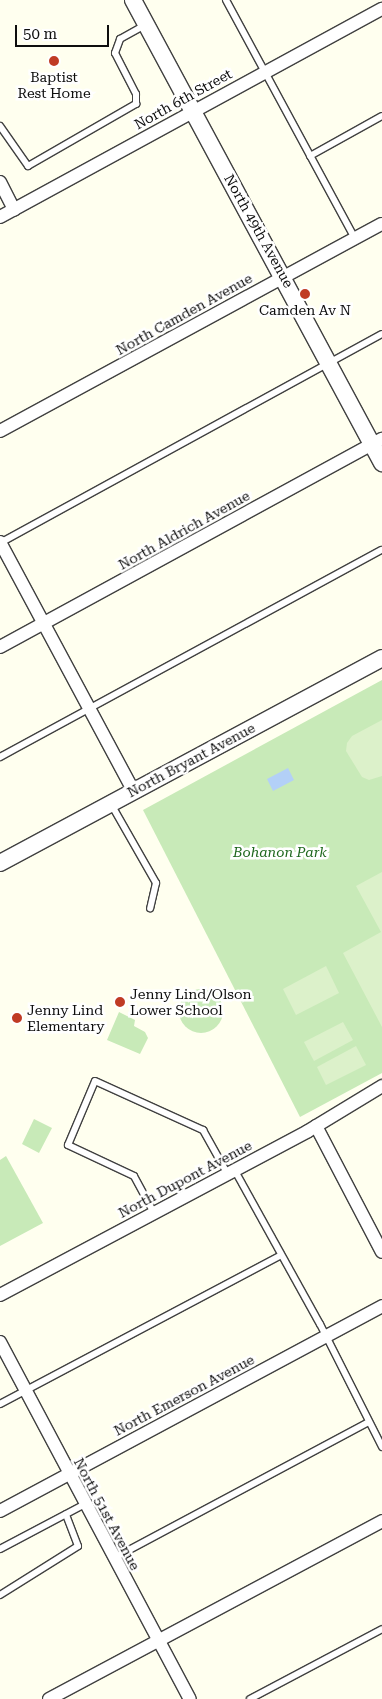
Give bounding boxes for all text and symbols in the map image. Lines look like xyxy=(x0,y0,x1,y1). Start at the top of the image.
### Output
scale bar xyxy=(18,15,111,47)
text: 50 m xyxy=(23,25,57,43)
marker: Baptist Rest Home xyxy=(48,55,60,67)
street label: North 6th Street xyxy=(131,65,235,133)
place label: Baptist Rest Home xyxy=(17,69,91,102)
street label: North 49th Avenue xyxy=(221,171,297,291)
street label: North Camden Avenue xyxy=(113,270,255,358)
marker: Camden Av N xyxy=(299,288,311,300)
place label: Camden Av N xyxy=(259,302,351,318)
street label: North Aldrich Avenue xyxy=(115,487,253,573)
street label: North Bryant Avenue xyxy=(124,719,258,801)
park label: Bohanon Park xyxy=(233,844,327,860)
place label: Jenny Lind/Olson Lower School xyxy=(130,986,252,1019)
marker: Jenny Lind/Olson Lower School xyxy=(114,996,126,1008)
place label: Jenny Lind Elementary xyxy=(27,1002,105,1034)
marker: Jenny Lind Elementary xyxy=(11,1012,23,1024)
street label: North Dupont Avenue xyxy=(115,1137,255,1221)
street label: North Emerson Avenue xyxy=(111,1351,257,1439)
street label: North 51st Avenue xyxy=(70,1455,144,1573)

